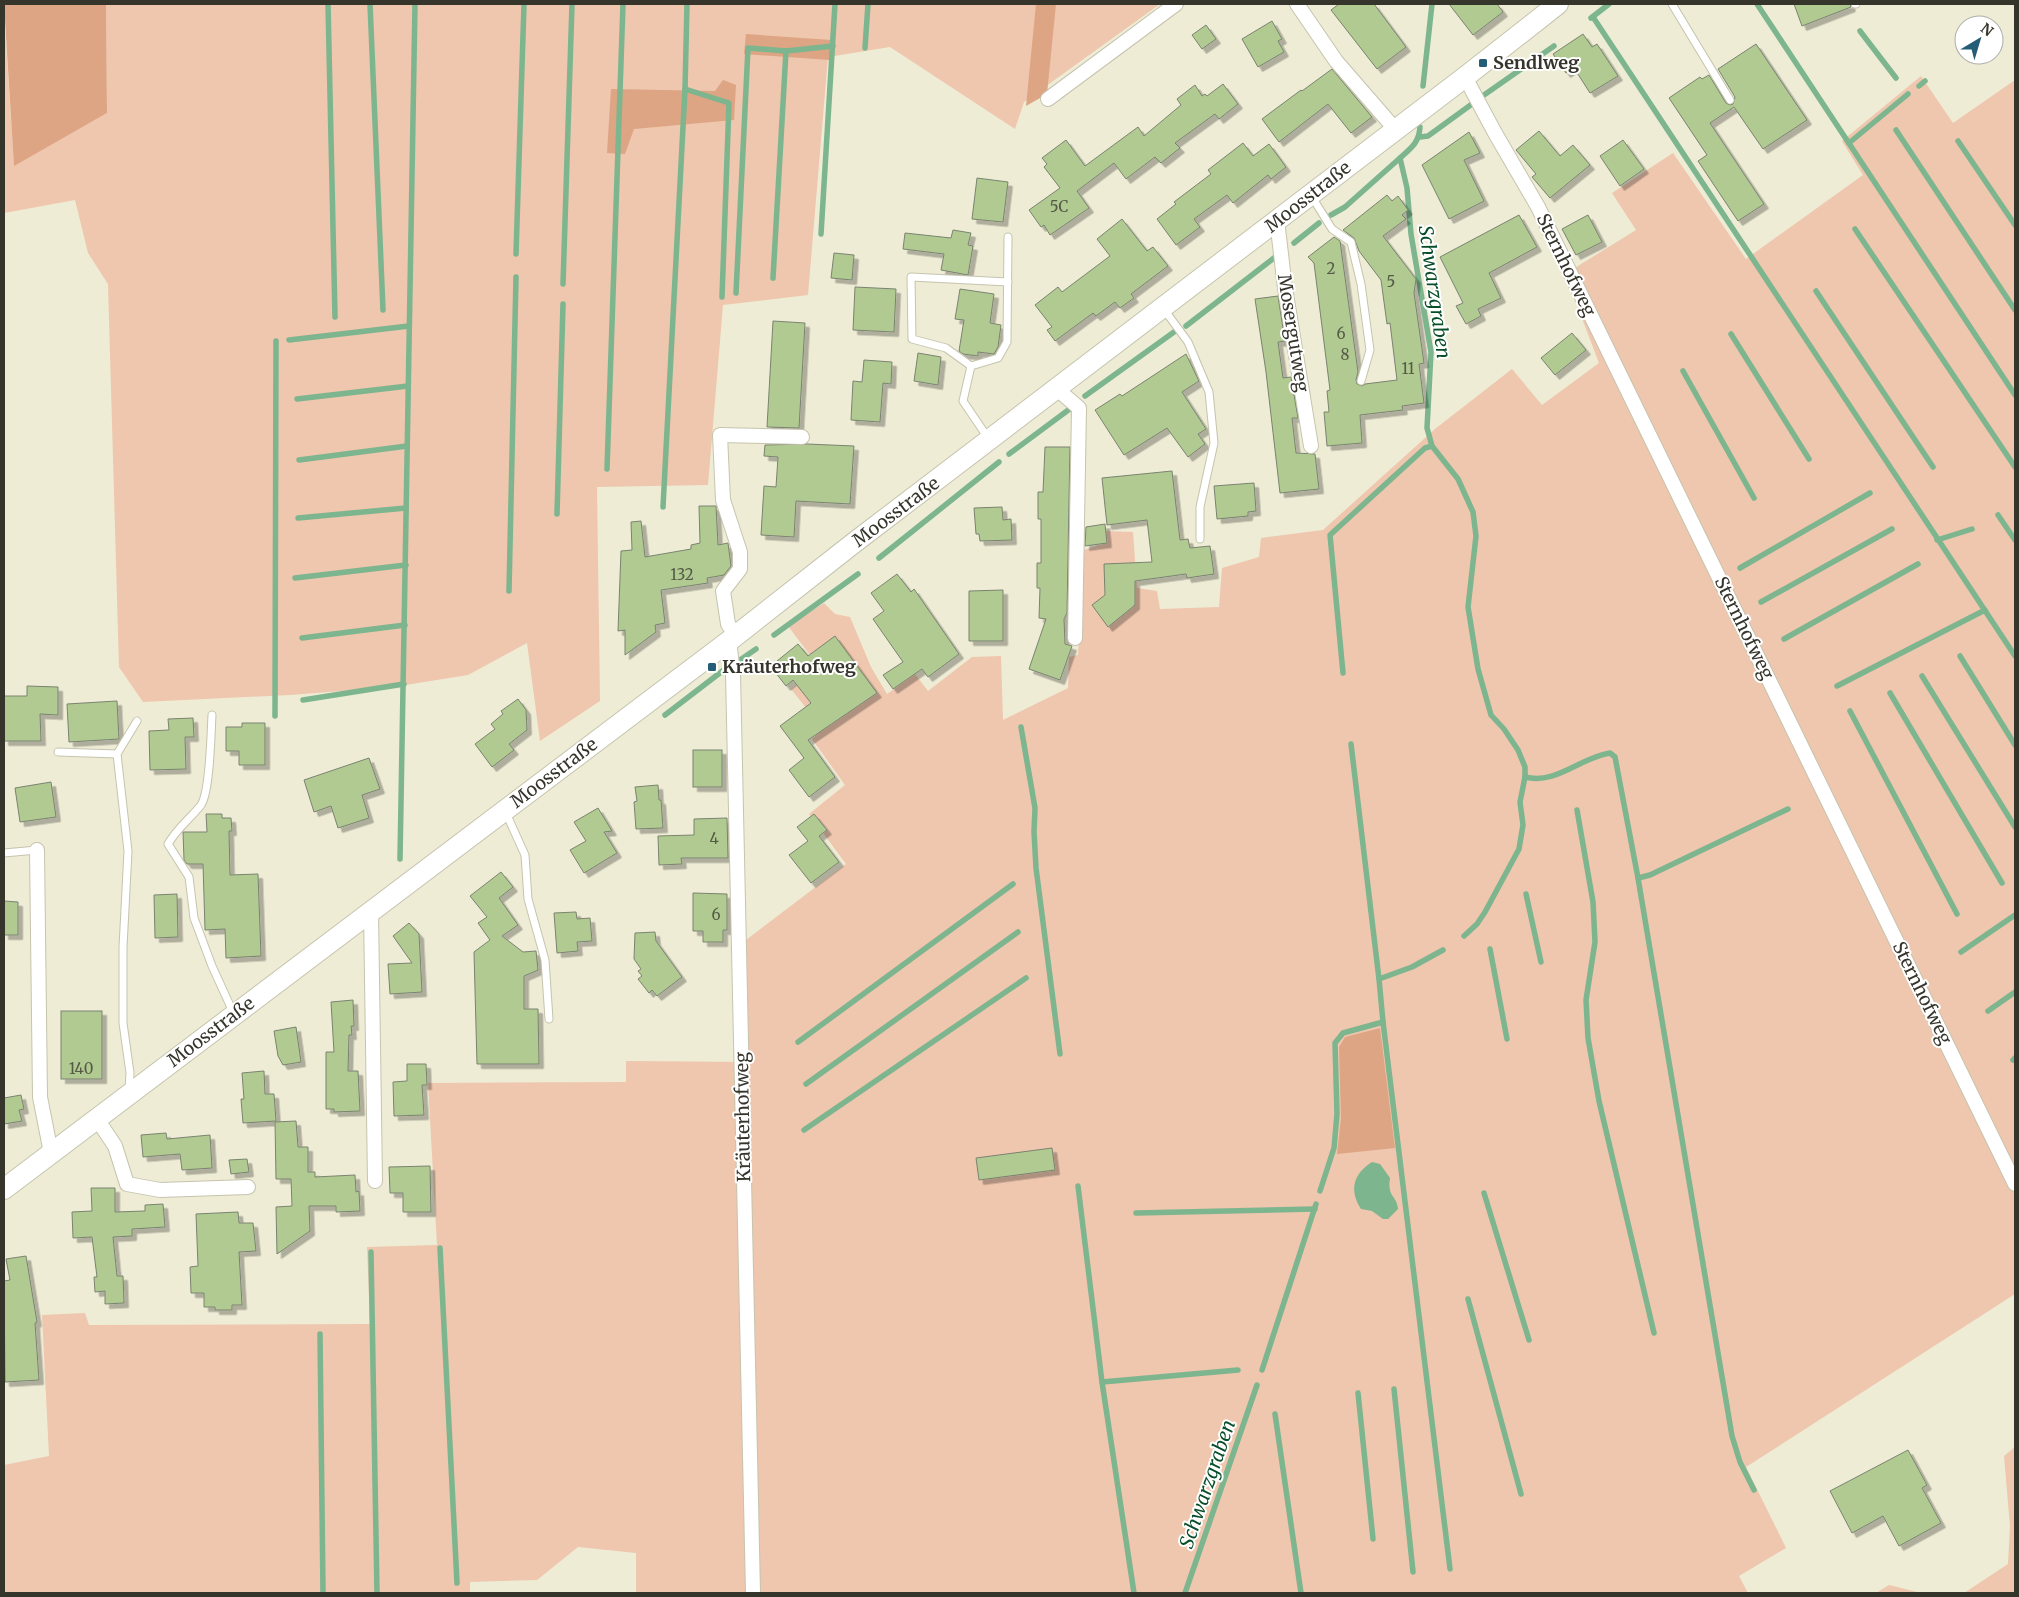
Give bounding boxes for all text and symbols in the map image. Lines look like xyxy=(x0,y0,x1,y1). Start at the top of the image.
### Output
north arrow xyxy=(1954,15,2004,65)
text: N xyxy=(1977,19,1997,40)
place label: Sendlweg xyxy=(1493,51,1579,74)
marker: Sendlweg xyxy=(1477,57,1489,69)
street label: Moosstraße xyxy=(1260,156,1355,237)
house number: 5C xyxy=(1050,197,1069,216)
street label: Sternhofweg xyxy=(1532,210,1601,320)
water label: Schwarzgraben xyxy=(1414,224,1456,360)
house number: 2 xyxy=(1327,259,1336,278)
street label: Mosergutweg xyxy=(1273,272,1314,394)
house number: 5 xyxy=(1387,272,1395,291)
house number: 6 xyxy=(1336,324,1346,343)
house number: 8 xyxy=(1341,345,1350,364)
house number: 11 xyxy=(1401,359,1415,378)
street label: Moosstraße xyxy=(848,471,944,552)
house number: 132 xyxy=(670,565,694,584)
street label: Sternhofweg xyxy=(1710,573,1779,683)
place label: Kräuterhofweg xyxy=(722,655,856,678)
marker: Kräuterhofweg xyxy=(706,661,718,673)
street label: Moosstraße xyxy=(506,732,602,813)
house number: 4 xyxy=(709,829,719,848)
house number: 6 xyxy=(711,905,721,924)
street label: Sternhofweg xyxy=(1888,938,1957,1048)
street label: Moosstraße xyxy=(163,991,259,1072)
street label: Kräuterhofweg xyxy=(730,1052,755,1182)
house number: 140 xyxy=(69,1059,93,1078)
water label: Schwarzgraben xyxy=(1174,1417,1240,1551)

